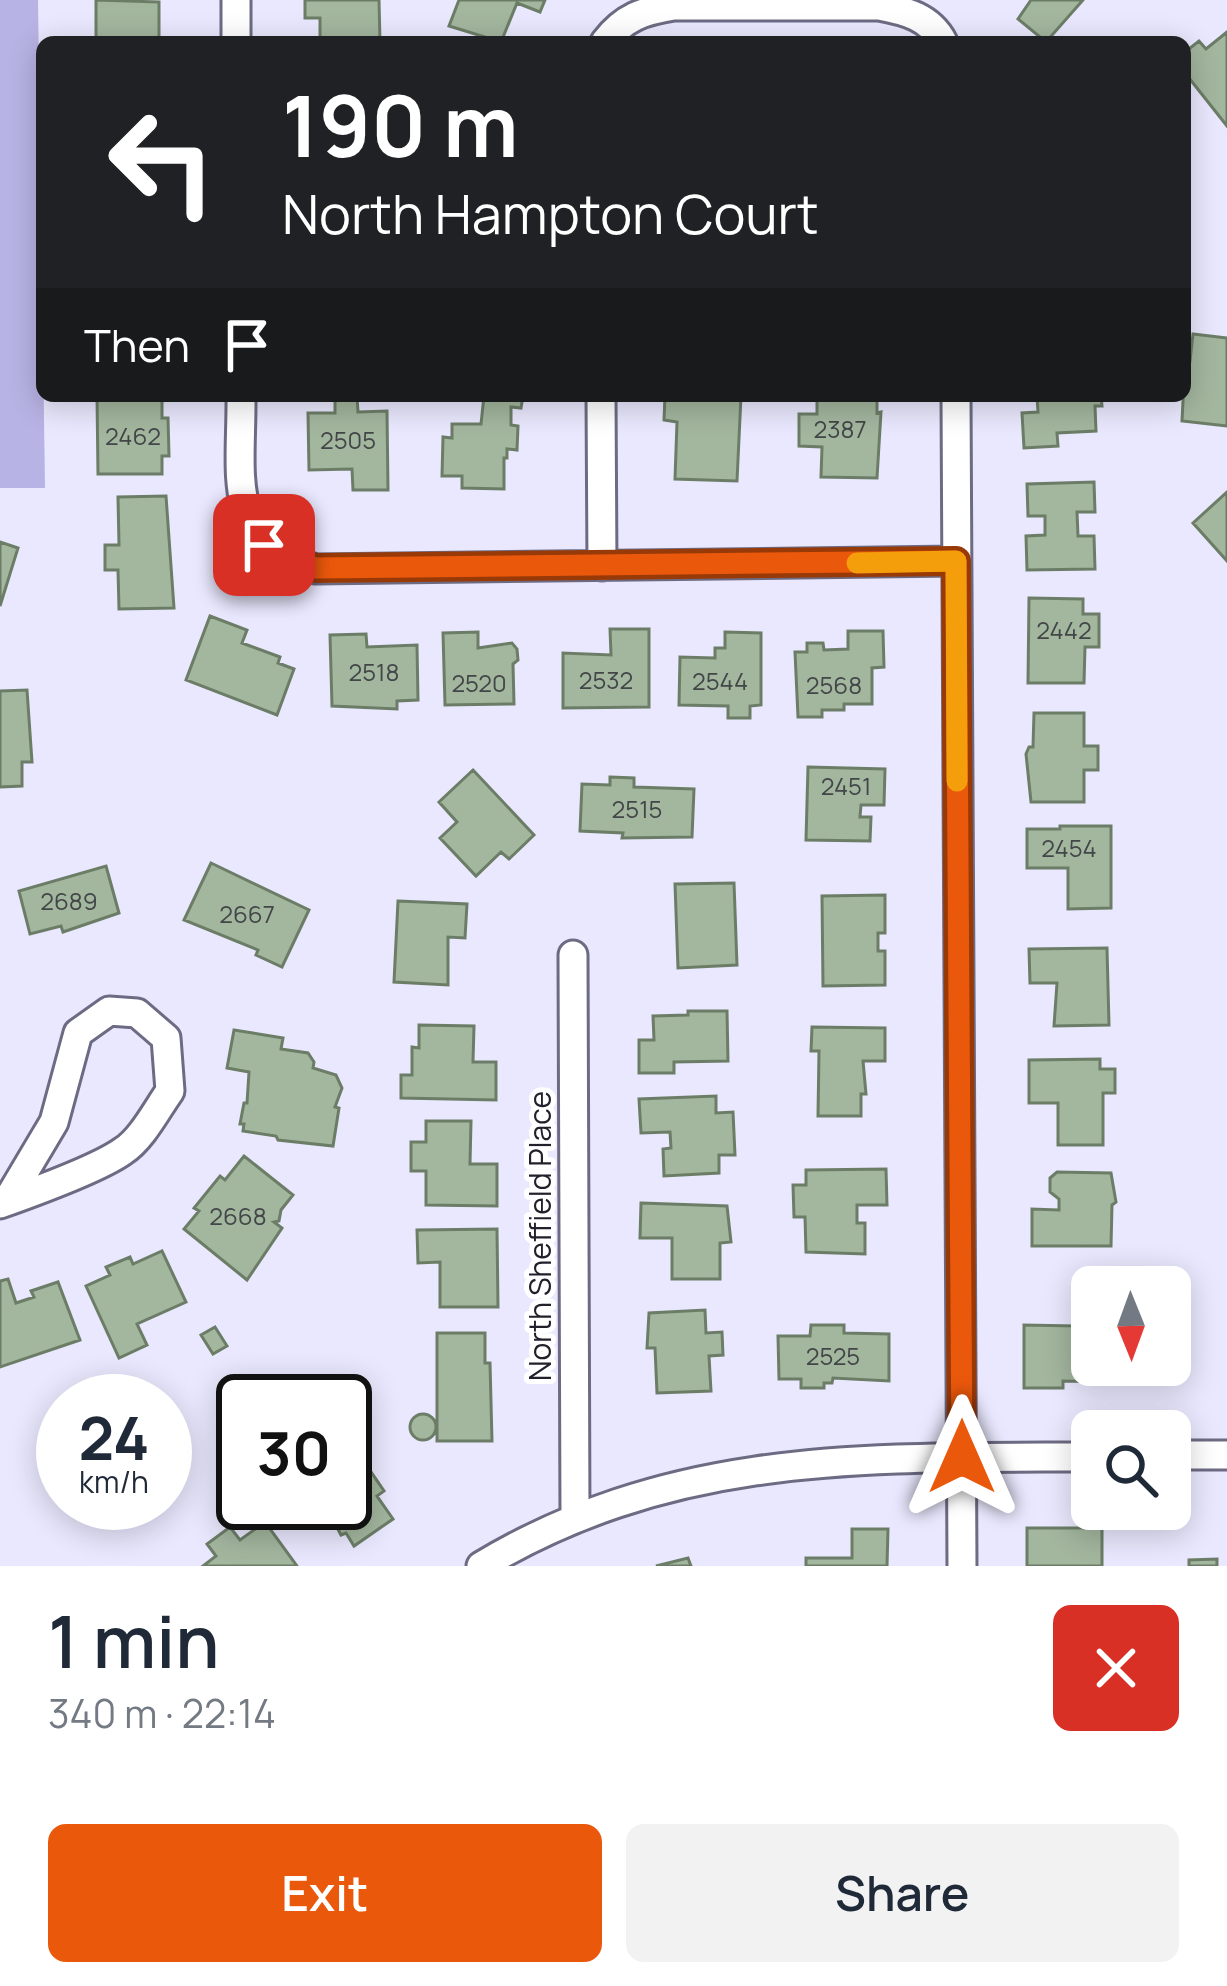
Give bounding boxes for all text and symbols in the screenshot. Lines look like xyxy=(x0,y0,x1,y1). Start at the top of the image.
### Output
text: 190 m xyxy=(282,67,519,182)
icon: left xyxy=(84,84,240,240)
text: North Hampton Court xyxy=(282,176,819,250)
icon: arrive xyxy=(214,312,280,378)
text: Then xyxy=(84,314,190,376)
house number: 2387 xyxy=(814,412,866,445)
house number: 2462 xyxy=(105,419,161,452)
house number: 2505 xyxy=(320,423,376,456)
pin xyxy=(213,494,315,596)
icon: arrive xyxy=(231,512,297,578)
house number: 2442 xyxy=(1036,613,1092,646)
house number: 2518 xyxy=(349,655,399,688)
house number: 2532 xyxy=(579,663,633,696)
house number: 2544 xyxy=(692,664,748,697)
house number: 2520 xyxy=(451,666,507,699)
house number: 2568 xyxy=(806,668,862,701)
house number: 2451 xyxy=(821,769,871,802)
house number: 2515 xyxy=(612,792,662,825)
house number: 2454 xyxy=(1041,831,1097,864)
house number: 2689 xyxy=(40,884,98,917)
house number: 2667 xyxy=(219,897,275,930)
street label: North Sheffield Place xyxy=(519,1091,560,1381)
house number: 2668 xyxy=(209,1199,267,1232)
north arrow xyxy=(1071,1266,1191,1386)
map controls xyxy=(1071,1266,1191,1530)
house number: 2525 xyxy=(806,1339,860,1372)
speed limit sign: 30 xyxy=(216,1374,372,1530)
position arrow xyxy=(899,1394,1025,1520)
text: 24 xyxy=(78,1396,150,1478)
button: search xyxy=(1071,1410,1191,1530)
text: km/h xyxy=(79,1461,149,1502)
text: 1 min xyxy=(48,1591,220,1690)
button: close xyxy=(1053,1605,1179,1731)
text: 340 m · 22:14 xyxy=(48,1686,276,1740)
button: Exit xyxy=(48,1824,602,1962)
button: Share xyxy=(626,1824,1179,1962)

